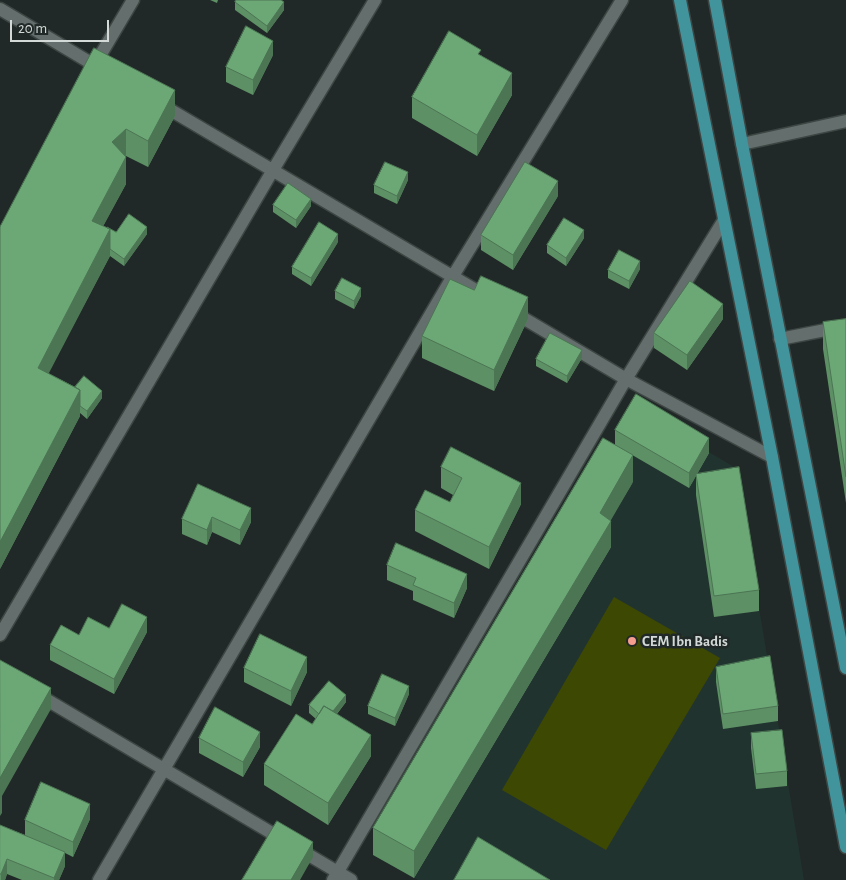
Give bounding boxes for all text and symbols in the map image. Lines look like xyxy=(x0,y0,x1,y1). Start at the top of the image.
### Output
scale bar xyxy=(12,10,111,42)
text: 20 m xyxy=(18,21,47,36)
place label: CEM Ibn Badis xyxy=(642,632,728,650)
marker: CEM Ibn Badis xyxy=(626,635,638,647)

